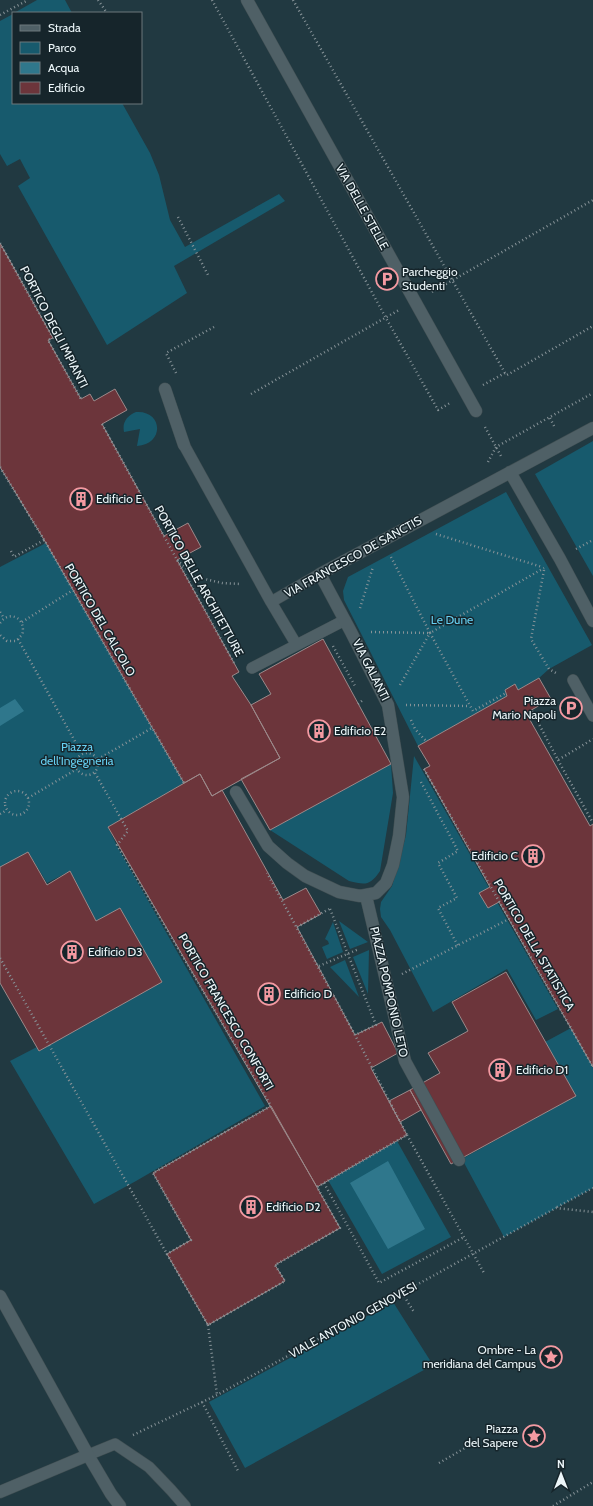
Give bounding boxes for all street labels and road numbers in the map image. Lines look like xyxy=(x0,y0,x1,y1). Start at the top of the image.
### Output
street label: VIA DELLE STELLE xyxy=(333,161,392,253)
street label: PORTICO DEGLI IMPIANTI xyxy=(17,263,92,390)
street label: PORTICO DELLE ARCHITETTURE xyxy=(152,503,247,659)
street label: VIA FRANCESCO DE SANCTIS xyxy=(281,512,424,601)
street label: PORTICO DEL CALCOLO xyxy=(62,561,139,679)
street label: VIA GALANTI xyxy=(349,636,393,703)
street label: PORTICO DELLA STATISTICA xyxy=(491,876,579,1014)
street label: PIAZZA POMPONIO LETO xyxy=(367,925,412,1059)
street label: PORTICO FRANCESCO CONFORTI xyxy=(175,931,277,1093)
street label: VIALE ANTONIO GENOVESI xyxy=(286,1278,419,1361)

